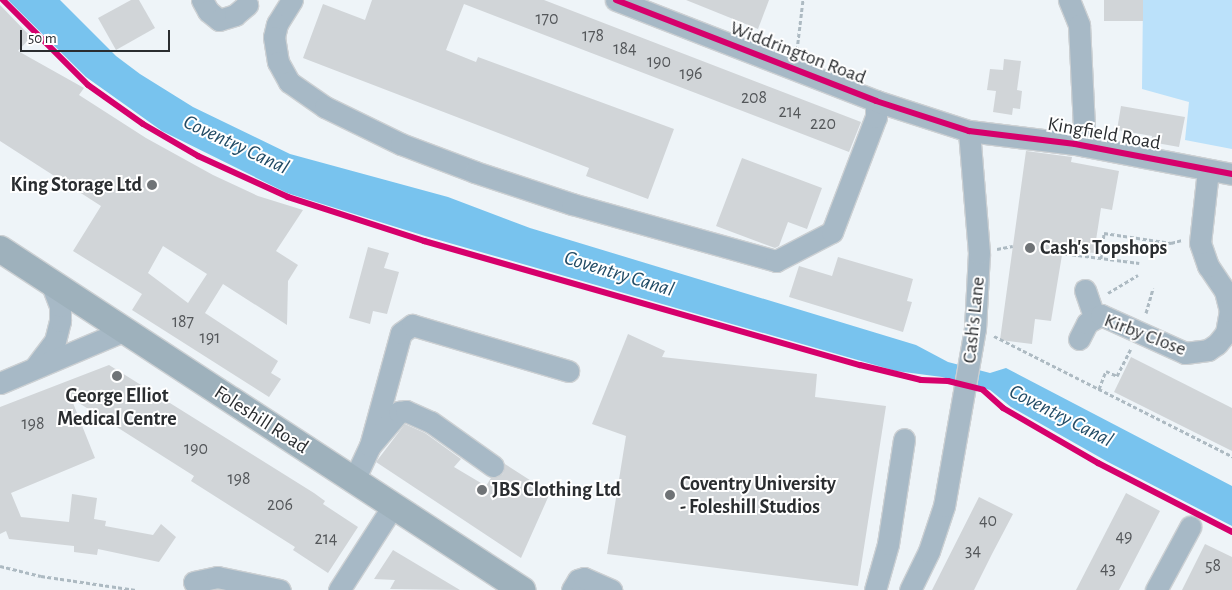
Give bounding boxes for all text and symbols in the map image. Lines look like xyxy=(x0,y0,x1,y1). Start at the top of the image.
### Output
house number: 170 xyxy=(535,8,559,30)
street label: Widdrington Road xyxy=(727,16,869,90)
scale bar xyxy=(22,20,172,52)
house number: 178 xyxy=(582,25,604,47)
text: 50 m xyxy=(28,31,57,46)
house number: 184 xyxy=(613,38,637,60)
house number: 190 xyxy=(647,51,671,73)
house number: 196 xyxy=(679,63,703,85)
house number: 208 xyxy=(741,87,767,109)
house number: 214 xyxy=(778,101,802,123)
water label: Coventry Canal xyxy=(179,110,293,180)
street label: Kingfield Road xyxy=(1046,112,1162,156)
house number: 220 xyxy=(810,113,836,135)
place label: King Storage Ltd xyxy=(11,173,142,197)
marker: King Storage Ltd xyxy=(146,179,158,191)
place label: Cash's Topshops xyxy=(1040,236,1167,260)
marker: Cash's Topshops xyxy=(1024,242,1036,254)
water label: Coventry Canal xyxy=(561,245,677,303)
street label: Cash's Lane xyxy=(958,275,990,365)
street label: Kirby Close xyxy=(1101,308,1189,362)
house number: 187 xyxy=(172,311,194,333)
house number: 191 xyxy=(200,327,220,349)
marker: George Elliot Medical Centre xyxy=(110,369,124,383)
water label: Coventry Canal xyxy=(1005,379,1117,453)
street label: Foleshill Road xyxy=(209,381,313,459)
place label: George Elliot Medical Centre xyxy=(57,385,177,432)
house number: 198 xyxy=(21,413,45,435)
house number: 190 xyxy=(184,438,208,460)
house number: 198 xyxy=(227,468,251,490)
place label: Coventry University - Foleshill Studios xyxy=(680,472,836,519)
place label: JBS Clothing Ltd xyxy=(492,478,621,502)
marker: JBS Clothing Ltd xyxy=(476,484,488,496)
marker: Coventry University - Foleshill Studios xyxy=(664,489,676,501)
house number: 206 xyxy=(267,494,293,516)
house number: 40 xyxy=(979,510,997,532)
house number: 49 xyxy=(1115,526,1133,548)
house number: 214 xyxy=(314,528,338,550)
house number: 34 xyxy=(965,540,981,562)
house number: 58 xyxy=(1205,555,1221,577)
house number: 43 xyxy=(1100,558,1116,580)

